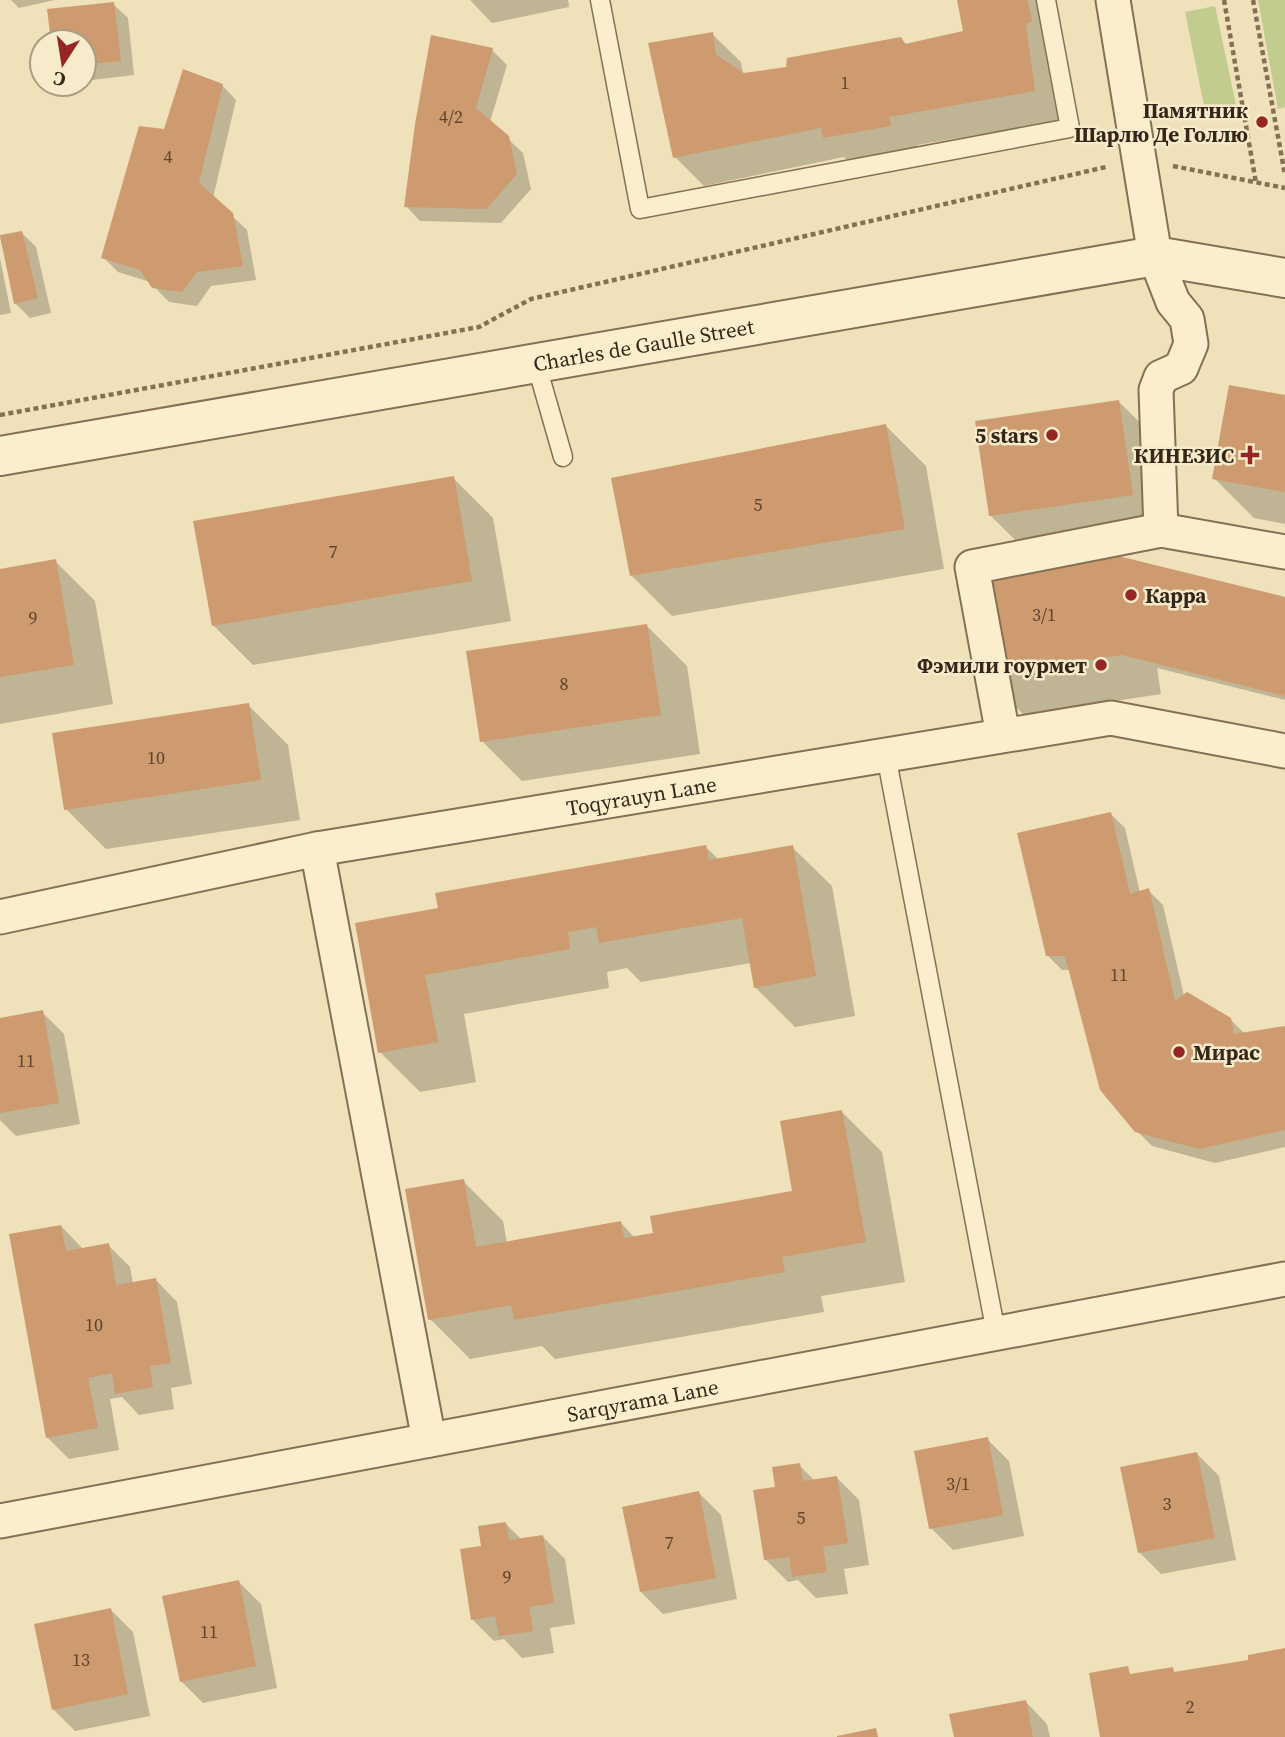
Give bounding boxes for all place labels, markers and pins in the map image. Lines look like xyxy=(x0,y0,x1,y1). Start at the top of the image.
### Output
place label: Памятник Шарлю Де Голлю xyxy=(1074,96,1249,149)
marker: Памятник Шарлю Де Голлю xyxy=(1254,114,1270,130)
place label: 5 stars xyxy=(975,421,1038,450)
marker: 5 stars xyxy=(1044,427,1060,443)
place label: КИНЕЗИС xyxy=(1134,441,1234,470)
marker: КИНЕЗИС xyxy=(1240,445,1260,465)
place label: Карра xyxy=(1145,581,1207,610)
marker: Карра xyxy=(1123,587,1139,603)
place label: Фэмили гоурмет xyxy=(917,651,1087,680)
marker: Фэмили гоурмет xyxy=(1093,657,1109,673)
place label: Мирас xyxy=(1193,1038,1260,1067)
marker: Мирас xyxy=(1171,1044,1187,1060)

